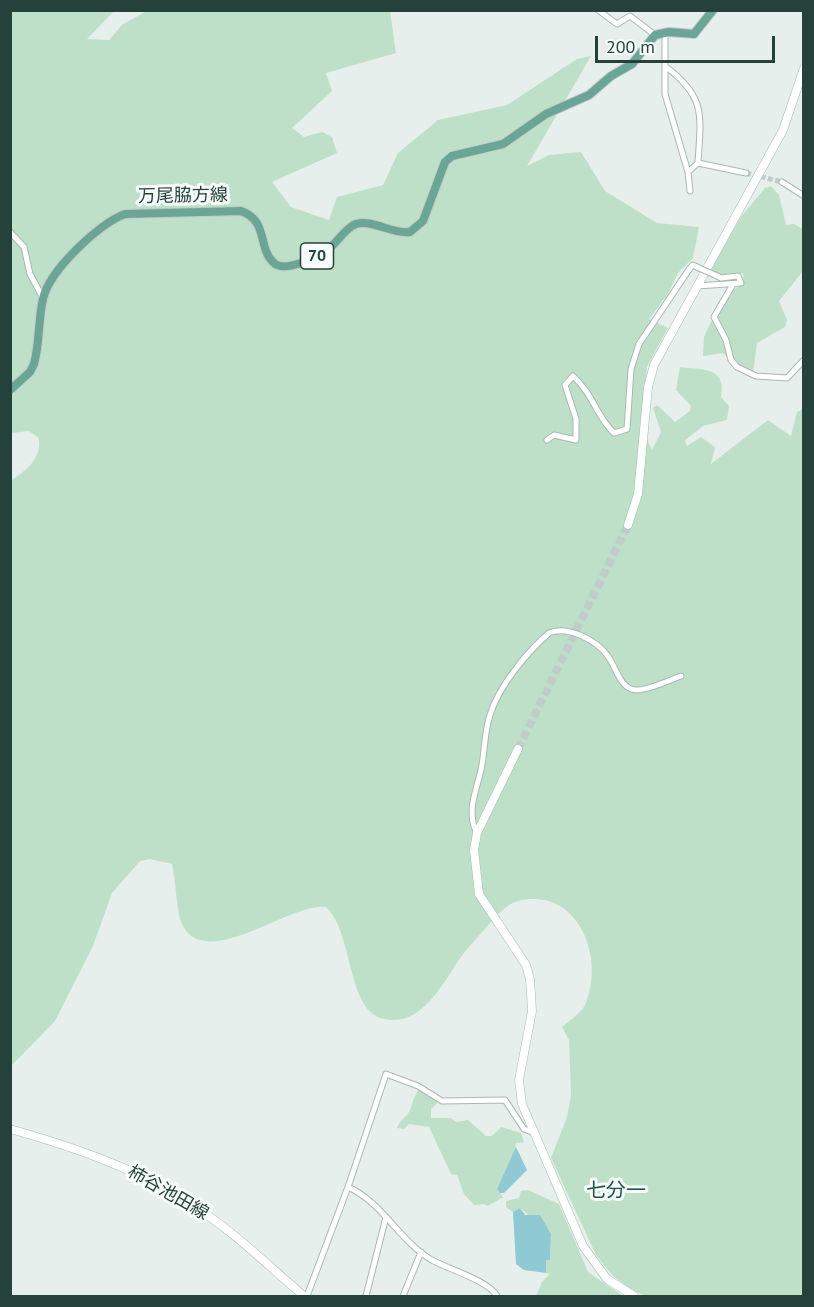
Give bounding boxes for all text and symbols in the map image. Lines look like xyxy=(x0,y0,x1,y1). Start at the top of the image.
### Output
scale bar xyxy=(598,24,778,62)
text: 200 m xyxy=(606,35,655,58)
street label: 万尾脇方線 xyxy=(138,184,228,208)
road number: 70 xyxy=(300,243,334,269)
street label: 柿谷池田線 xyxy=(124,1161,212,1225)
district label: 七分一 xyxy=(586,1179,646,1203)

